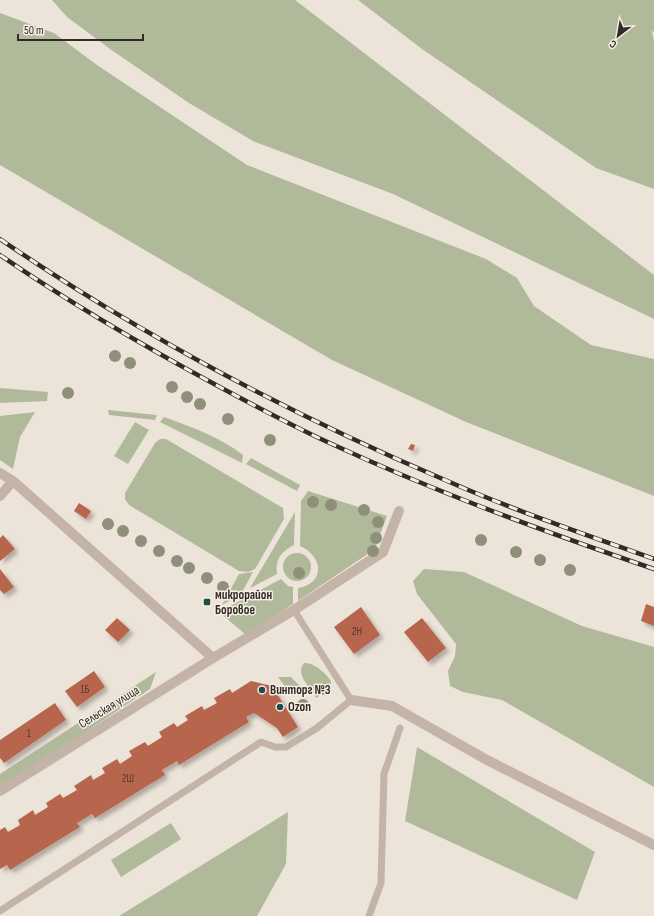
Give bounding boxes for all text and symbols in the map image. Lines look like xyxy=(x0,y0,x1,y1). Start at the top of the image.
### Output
scale bar xyxy=(18,16,143,42)
north arrow xyxy=(598,16,638,56)
text: 50 m xyxy=(24,23,44,38)
text: С xyxy=(607,37,619,51)
place label: микрорайон Боровое xyxy=(215,587,272,618)
marker: микрорайон Боровое xyxy=(202,597,212,607)
house number: 2Н xyxy=(352,625,362,638)
street label: Сельская улица xyxy=(76,682,142,732)
place label: Винторг №3 xyxy=(270,682,331,698)
house number: 1Б xyxy=(81,683,90,696)
marker: Винторг №3 xyxy=(257,685,267,695)
place label: Ozon xyxy=(288,699,311,715)
marker: Ozon xyxy=(275,702,285,712)
house number: 1 xyxy=(27,727,31,740)
house number: 2Ш xyxy=(122,772,134,785)

